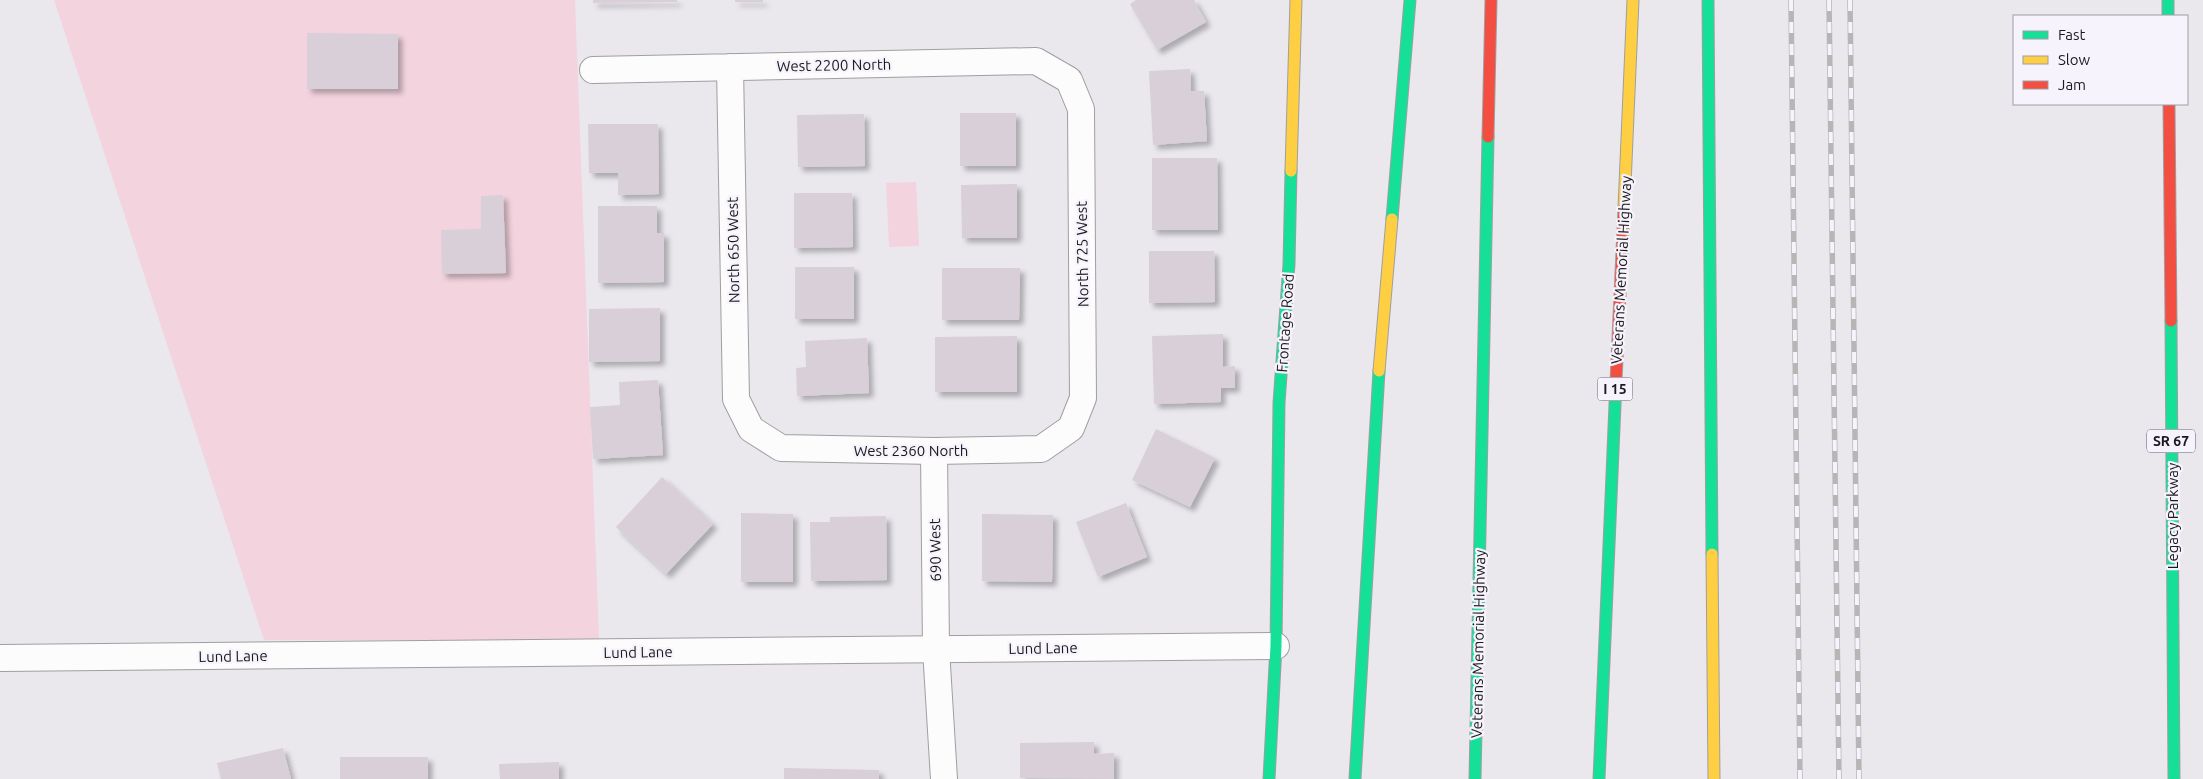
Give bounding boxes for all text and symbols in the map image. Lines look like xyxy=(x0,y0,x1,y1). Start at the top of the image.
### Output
legend xyxy=(2013,15,2188,105)
text: Fast xyxy=(2058,26,2086,43)
text: Slow xyxy=(2058,51,2091,68)
street label: West 2200 North xyxy=(777,56,891,74)
text: Jam xyxy=(2058,76,2086,93)
street label: Veterans Memorial Highway xyxy=(1608,175,1634,365)
street label: North 650 West xyxy=(724,197,742,303)
street label: North 725 West xyxy=(1073,201,1091,307)
street label: Frontage Road xyxy=(1273,273,1297,373)
road number: I 15 xyxy=(1598,378,1632,400)
road number: SR 67 xyxy=(2147,430,2195,452)
street label: West 2360 North xyxy=(854,442,968,459)
street label: Legacy Parkway xyxy=(2164,463,2181,569)
street label: 690 West xyxy=(926,518,944,582)
street label: Veterans Memorial Highway xyxy=(1468,550,1488,738)
street label: Lund Lane xyxy=(1008,639,1078,657)
street label: Lund Lane xyxy=(603,643,673,661)
street label: Lund Lane xyxy=(198,647,268,665)

